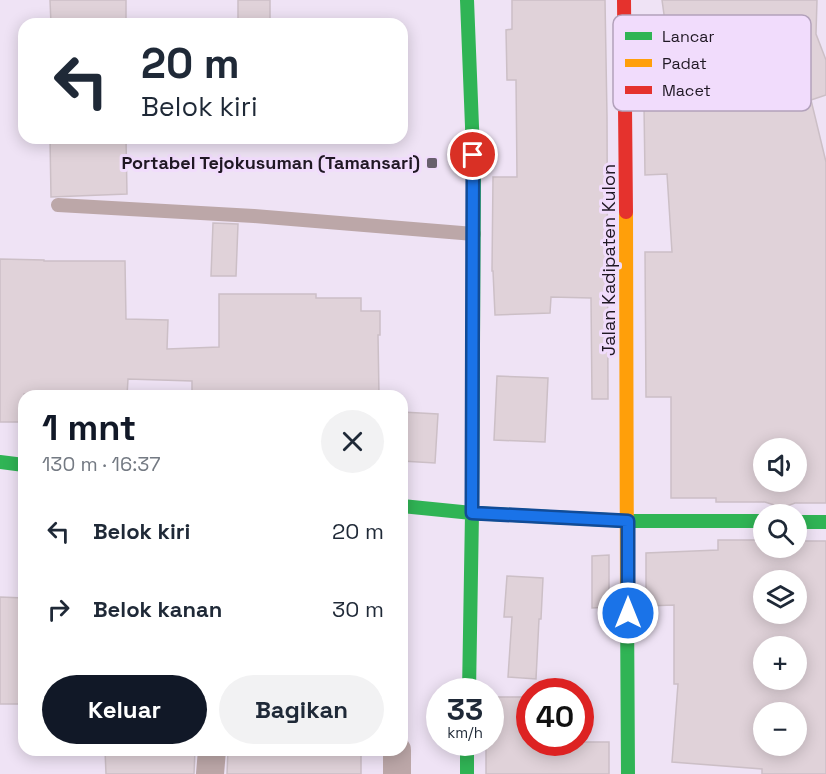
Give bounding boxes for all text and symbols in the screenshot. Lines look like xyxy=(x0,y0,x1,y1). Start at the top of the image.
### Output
legend xyxy=(613,15,811,111)
text: Lancar xyxy=(662,26,715,47)
text: 20 m xyxy=(141,37,240,90)
icon: left xyxy=(42,42,120,120)
text: Padat xyxy=(662,53,707,74)
text: Macet xyxy=(662,80,711,101)
text: Belok kiri xyxy=(141,89,258,124)
pin xyxy=(447,129,498,180)
icon: arrive xyxy=(456,138,489,171)
place label: Portabel Tejokusuman (Tamansari) xyxy=(121,151,420,174)
marker: Portabel Tejokusuman (Tamansari) xyxy=(425,156,439,170)
street label: Jalan Kadipaten Kulon xyxy=(597,164,620,356)
text: 1 mnt xyxy=(42,405,136,451)
button: close xyxy=(321,410,384,473)
map controls xyxy=(753,438,807,756)
button: sound xyxy=(753,438,807,492)
text: 130 m · 16:37 xyxy=(42,451,161,477)
button: search xyxy=(753,504,807,558)
icon: left xyxy=(42,515,75,548)
text: Belok kiri xyxy=(93,517,190,545)
text: 20 m xyxy=(332,517,384,545)
button: layers xyxy=(753,570,807,624)
position arrow xyxy=(596,581,660,645)
icon: right xyxy=(42,593,75,626)
text: Belok kanan xyxy=(93,595,222,623)
text: 30 m xyxy=(332,595,384,623)
button: + xyxy=(753,636,807,690)
button: Keluar xyxy=(42,675,207,744)
button: Bagikan xyxy=(219,675,384,744)
speed limit sign: 40 xyxy=(516,678,594,756)
text: 33 xyxy=(447,690,483,729)
button: − xyxy=(753,702,807,756)
text: km/h xyxy=(447,723,483,742)

